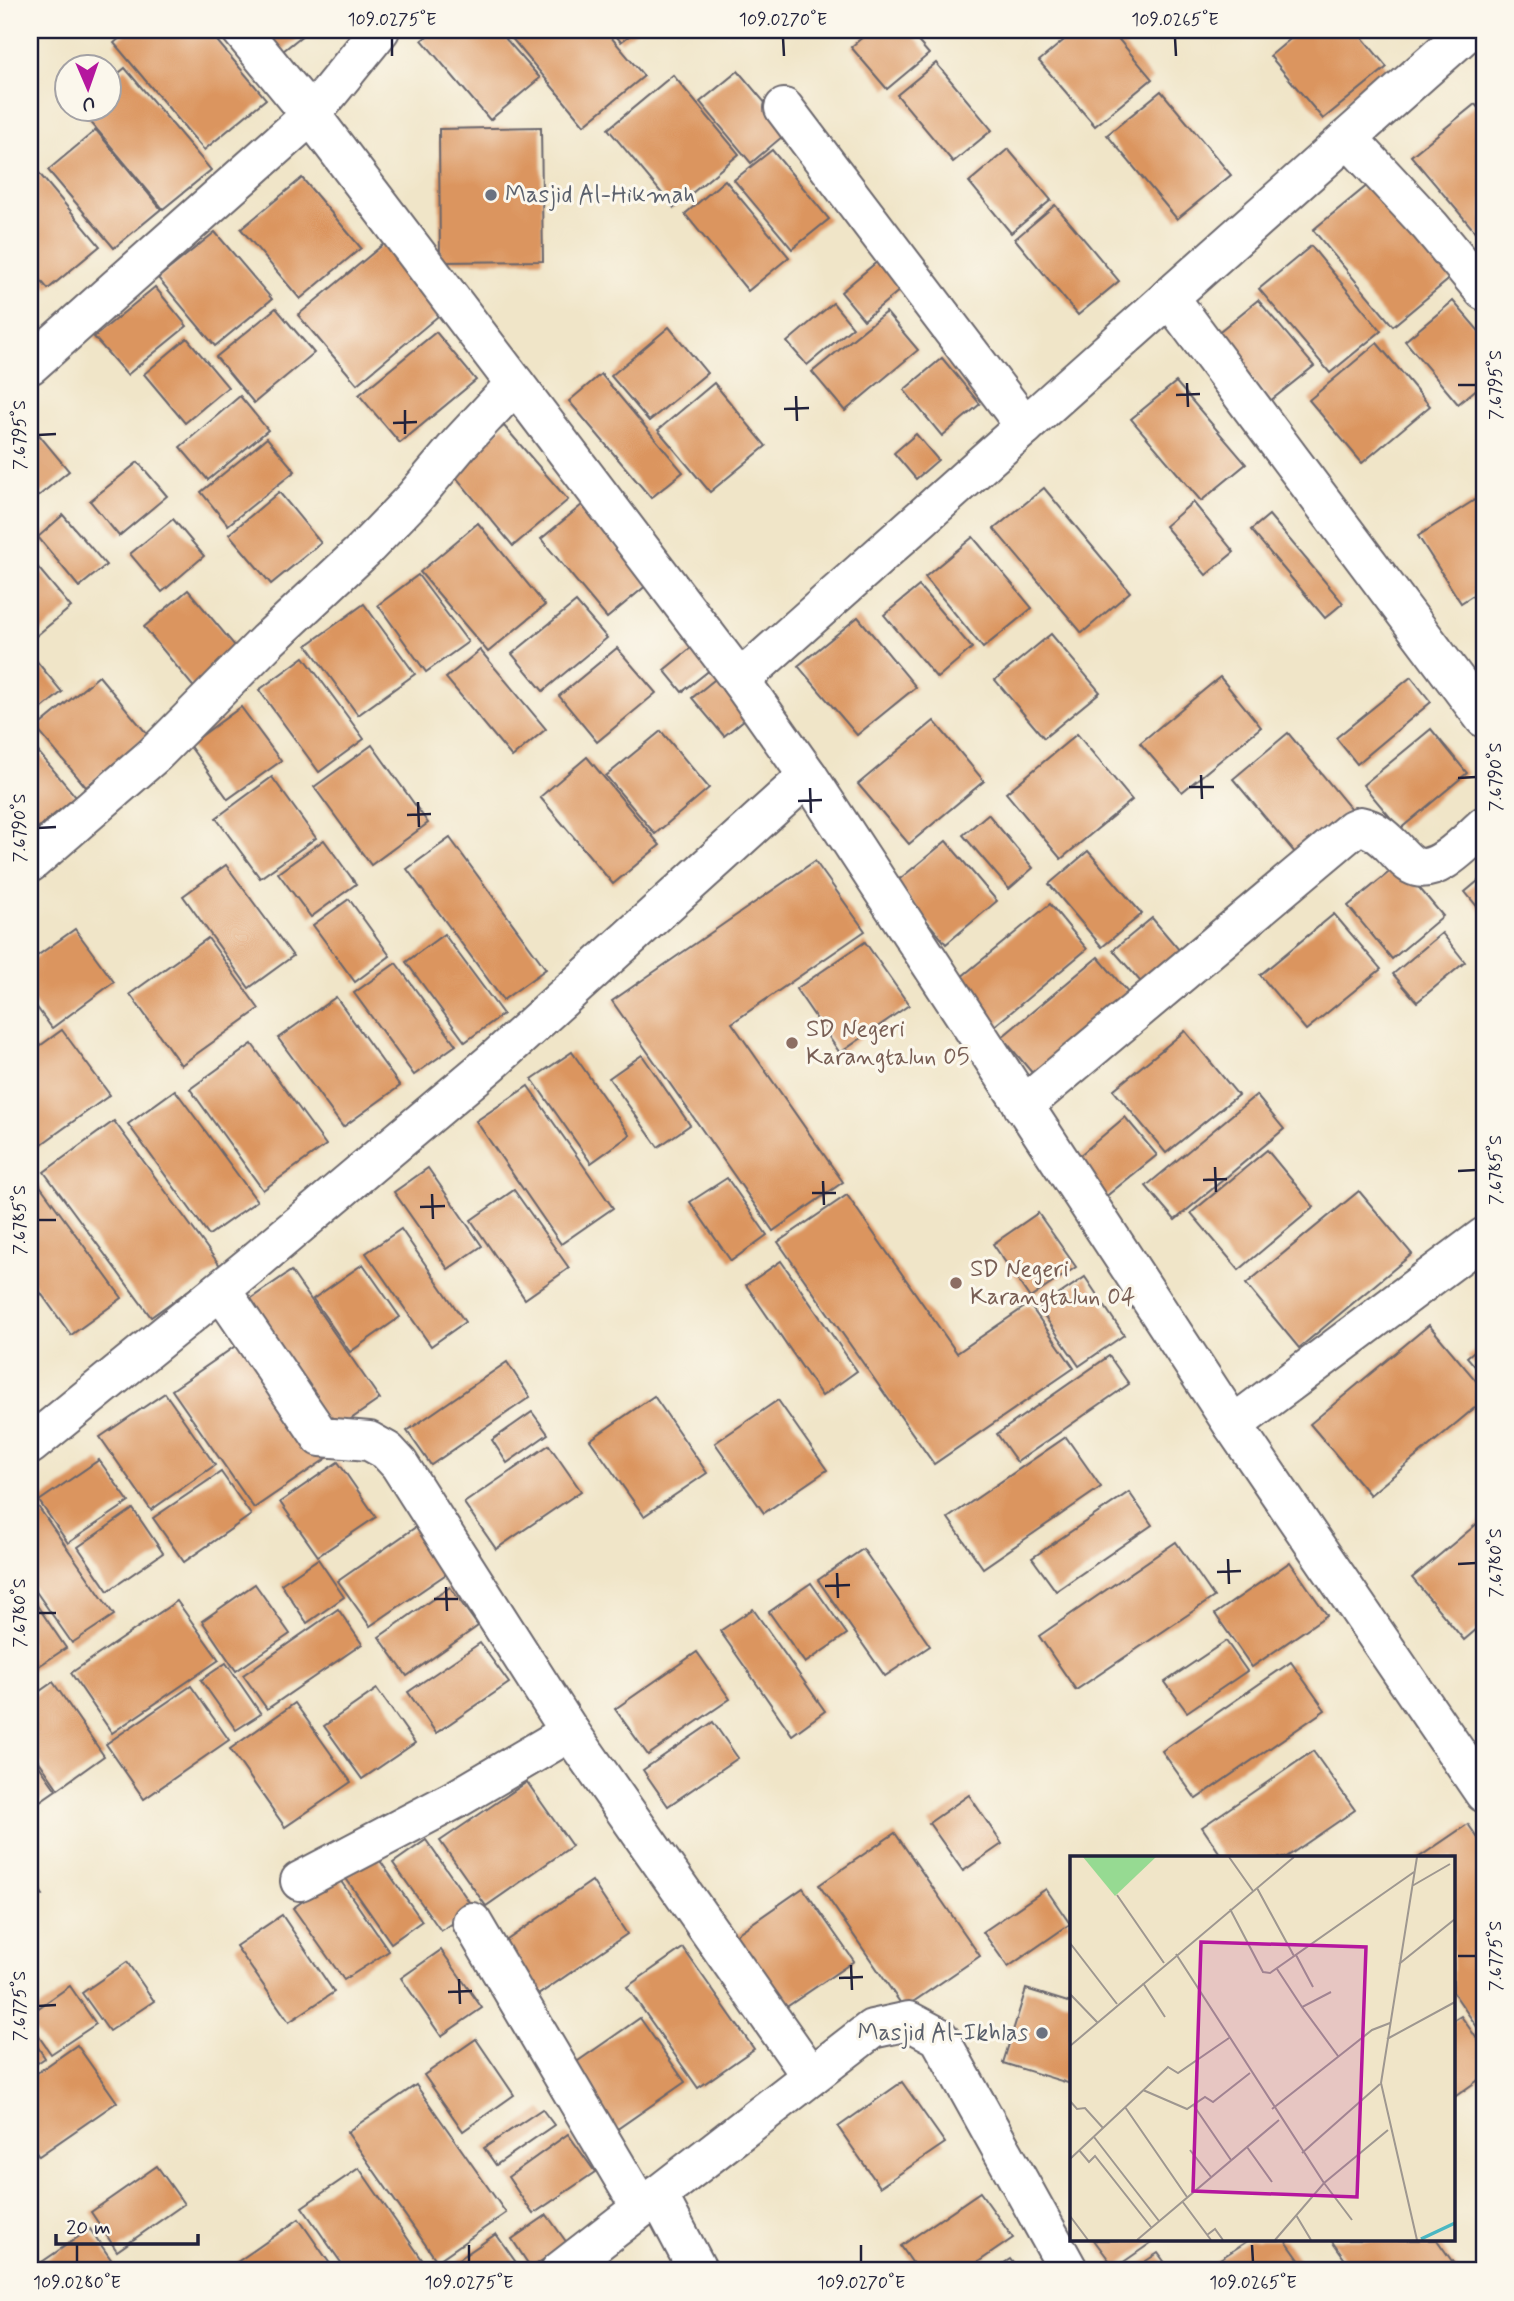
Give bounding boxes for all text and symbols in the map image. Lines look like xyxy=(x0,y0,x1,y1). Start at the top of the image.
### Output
text: 109.0275°E xyxy=(347,8,437,32)
text: 109.0270°E xyxy=(739,8,827,32)
text: 109.0265°E xyxy=(1131,8,1219,32)
north arrow xyxy=(52,52,122,122)
text: U xyxy=(82,91,95,116)
place label: Masjid Al-Hikmah xyxy=(505,180,695,211)
marker: Masjid Al-Hikmah xyxy=(483,187,499,203)
text: 7.6795°S xyxy=(1484,350,1508,420)
text: 7.6795°S xyxy=(8,400,32,470)
text: 7.6790°S xyxy=(1484,742,1508,812)
text: 7.6790°S xyxy=(8,793,32,863)
place label: SD Negeri Karangtalun 05 xyxy=(806,1014,970,1073)
marker: SD Negeri Karangtalun 05 xyxy=(784,1035,800,1051)
text: 7.6785°S xyxy=(1484,1135,1508,1205)
text: 7.6785°S xyxy=(8,1185,32,1255)
place label: SD Negeri Karangtalun 04 xyxy=(970,1254,1135,1313)
marker: SD Negeri Karangtalun 04 xyxy=(948,1275,964,1291)
text: 7.6780°S xyxy=(1484,1528,1508,1598)
text: 7.6780°S xyxy=(8,1578,32,1648)
inset map xyxy=(1070,1856,1454,2242)
text: 7.6775°S xyxy=(1484,1921,1508,1991)
text: 7.6775°S xyxy=(8,1971,32,2041)
place label: Masjid Al-Ikhlas xyxy=(857,2018,1028,2049)
marker: Masjid Al-Ikhlas xyxy=(1034,2025,1050,2041)
scale bar xyxy=(56,2203,198,2247)
text: 20 m xyxy=(66,2214,111,2242)
text: 109.0280°E xyxy=(33,2271,121,2295)
text: 109.0275°E xyxy=(424,2271,514,2295)
text: 109.0270°E xyxy=(817,2271,905,2295)
text: 109.0265°E xyxy=(1209,2271,1297,2295)

